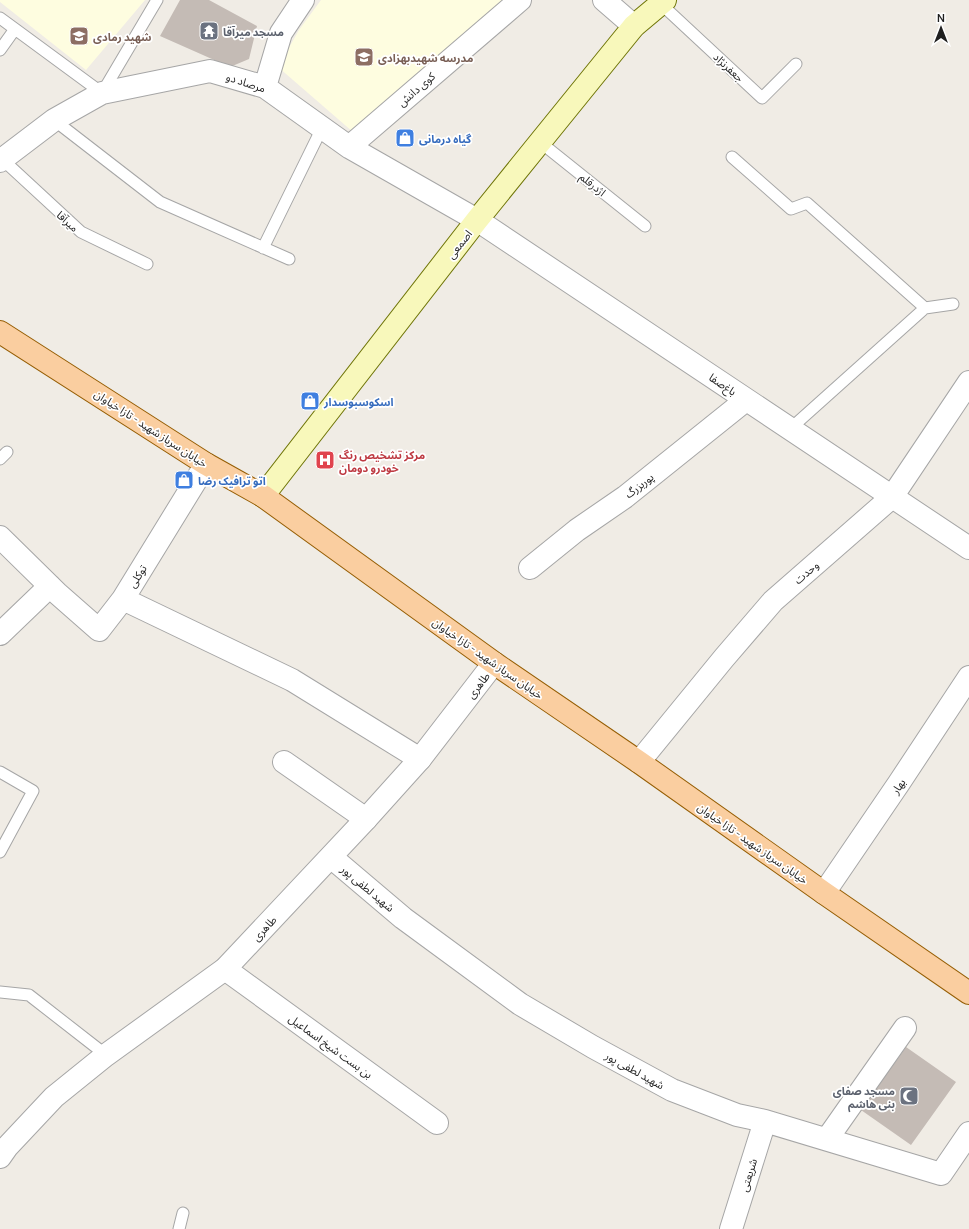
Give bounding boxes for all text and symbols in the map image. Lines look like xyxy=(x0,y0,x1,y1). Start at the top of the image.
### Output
north arrow xyxy=(921,8,961,48)
text: N xyxy=(937,10,945,25)
temple icon: مسجد میرآقا xyxy=(198,20,220,42)
place label: مسجد میرآقا xyxy=(223,24,284,39)
school or university icon: شهید رمادی xyxy=(68,25,90,47)
place label: شهید رمادی xyxy=(93,29,151,44)
school or university icon: مدرسه شهیدبهزادی xyxy=(353,46,375,68)
street label: جعفرنژاد xyxy=(711,49,748,85)
place label: مدرسه شهیدبهزادی xyxy=(378,50,473,65)
street label: کوی دانش xyxy=(394,68,438,109)
street label: مرصاد دو xyxy=(224,69,268,95)
shop icon: گیاه درمانی xyxy=(394,127,416,149)
place label: گیاه درمانی xyxy=(419,131,472,146)
street label: اژدرقلم xyxy=(575,169,609,201)
street label: میرآقا xyxy=(54,207,82,235)
street label: اصمعی xyxy=(443,226,475,262)
street label: باغ‌صفا xyxy=(706,369,740,400)
street label: خیابان سرباز شهید - تازا خیاوان xyxy=(92,386,211,471)
shop icon: اسکوسبوسدار xyxy=(299,390,321,412)
place label: اسکوسبوسدار xyxy=(323,394,393,409)
place label: مرکز تشخیص رنگ خودرو دومان xyxy=(339,447,425,475)
hospital icon: مرکز تشخیص رنگ خودرو دومان xyxy=(314,449,336,471)
shop icon: اتو ترافیک رضا xyxy=(173,469,195,491)
street label: پوربزرگ xyxy=(621,469,657,502)
place label: اتو ترافیک رضا xyxy=(198,473,266,488)
street label: وحدت xyxy=(790,557,822,587)
street label: توکلی xyxy=(124,562,150,590)
street label: خیابان سرباز شهید - تازا خیاوان xyxy=(430,614,547,702)
street label: طاهری xyxy=(463,669,493,701)
street label: بهار xyxy=(887,775,909,798)
street label: خیابان سرباز شهید - تازا خیاوان xyxy=(695,799,812,887)
street label: شهید لطفی پور xyxy=(337,861,398,916)
street label: طاهری xyxy=(248,912,280,944)
street label: بن بست شیخ اسماعیل xyxy=(285,1010,376,1082)
street label: شهید لطفی پور xyxy=(601,1047,668,1094)
place label: مسجد صفای بنی هاشم xyxy=(833,1083,895,1113)
mosque icon: مسجد صفای بنی هاشم xyxy=(898,1085,920,1107)
street label: شریعتی xyxy=(736,1156,760,1193)

